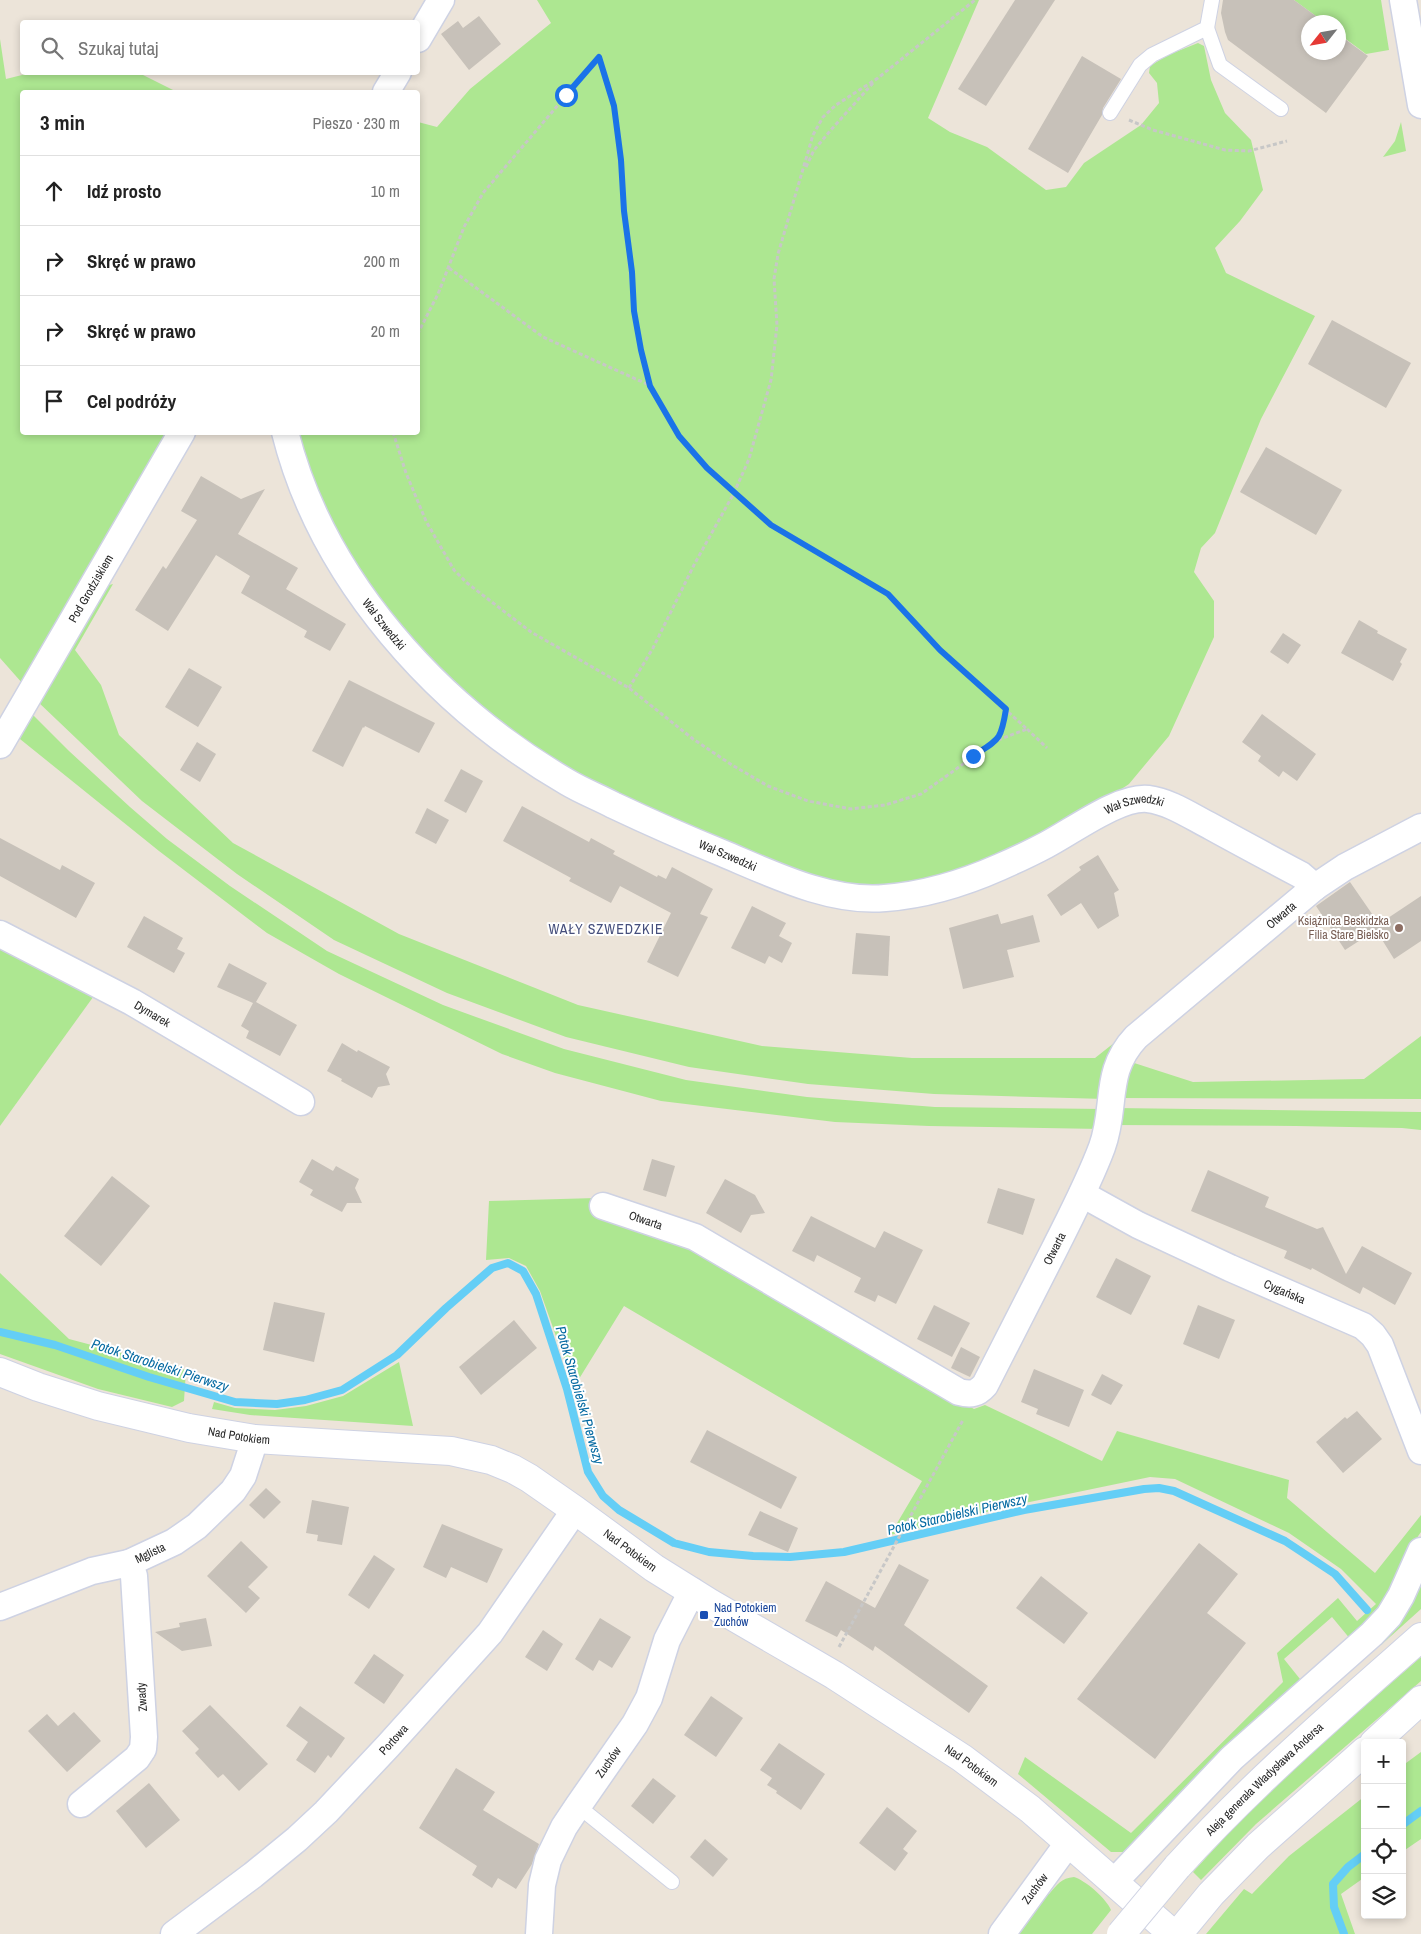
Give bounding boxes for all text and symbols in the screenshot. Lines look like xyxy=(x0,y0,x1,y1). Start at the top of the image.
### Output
north arrow xyxy=(1301,15,1346,60)
search box xyxy=(20,20,420,75)
icon: search xyxy=(38,34,66,62)
text: Szukaj tutaj xyxy=(78,35,159,61)
route start xyxy=(555,84,578,107)
text: 3 min xyxy=(40,108,85,137)
text: Pieszo · 230 m xyxy=(312,112,400,134)
icon: ahead xyxy=(40,177,68,205)
text: Idź prosto xyxy=(87,178,161,204)
text: 10 m xyxy=(371,180,400,202)
icon: right xyxy=(40,247,68,275)
text: Skręć w prawo xyxy=(87,248,196,274)
text: 200 m xyxy=(364,250,400,272)
icon: right xyxy=(40,317,68,345)
text: Skręć w prawo xyxy=(87,318,196,344)
text: 20 m xyxy=(371,320,400,342)
icon: arrive xyxy=(40,387,68,415)
text: Cel podróży xyxy=(87,388,176,414)
street label: Pod Grodziskiem xyxy=(65,552,117,625)
street label: Wał Szwedzki xyxy=(358,595,409,653)
route end xyxy=(962,745,985,768)
street label: Wał Szwedzki xyxy=(1102,791,1166,818)
street label: Wał Szwedzki xyxy=(696,836,759,875)
street label: Otwarta xyxy=(1263,898,1300,933)
place label: Książnica Beskidzka Filia Stare Bielsko xyxy=(1298,913,1390,943)
district label: WAŁY SZWEDZKIE xyxy=(548,920,664,938)
marker: Książnica Beskidzka Filia Stare Bielsko xyxy=(1393,922,1405,934)
street label: Dymarek xyxy=(131,997,173,1031)
street label: Otwarta xyxy=(627,1207,665,1234)
street label: Otwarta xyxy=(1040,1229,1070,1268)
street label: Cygańska xyxy=(1261,1276,1308,1308)
water label: Potok Starobielski Pierwszy xyxy=(552,1324,609,1467)
water label: Potok Starobielski Pierwszy xyxy=(89,1334,232,1396)
street label: Nad Potokiem xyxy=(207,1423,270,1448)
water label: Potok Starobielski Pierwszy xyxy=(885,1489,1030,1539)
street label: Nad Potokiem xyxy=(600,1525,660,1575)
street label: Mglista xyxy=(132,1539,168,1567)
place label: Nad Potokiem Zuchów xyxy=(714,1600,776,1630)
marker: Nad Potokiem Zuchów xyxy=(698,1609,710,1621)
street label: Zwady xyxy=(133,1682,151,1712)
street label: Aleja generała Władysława Andersa xyxy=(1202,1719,1327,1840)
street label: Portowa xyxy=(376,1721,412,1759)
map controls xyxy=(1361,1739,1406,1919)
button: + xyxy=(1361,1739,1406,1784)
street label: Nad Potokiem xyxy=(942,1741,1002,1790)
street label: Zuchów xyxy=(592,1743,625,1781)
button: − xyxy=(1361,1784,1406,1829)
button: locate xyxy=(1361,1829,1406,1874)
street label: Zuchów xyxy=(1018,1869,1052,1907)
button: layers xyxy=(1361,1874,1406,1919)

